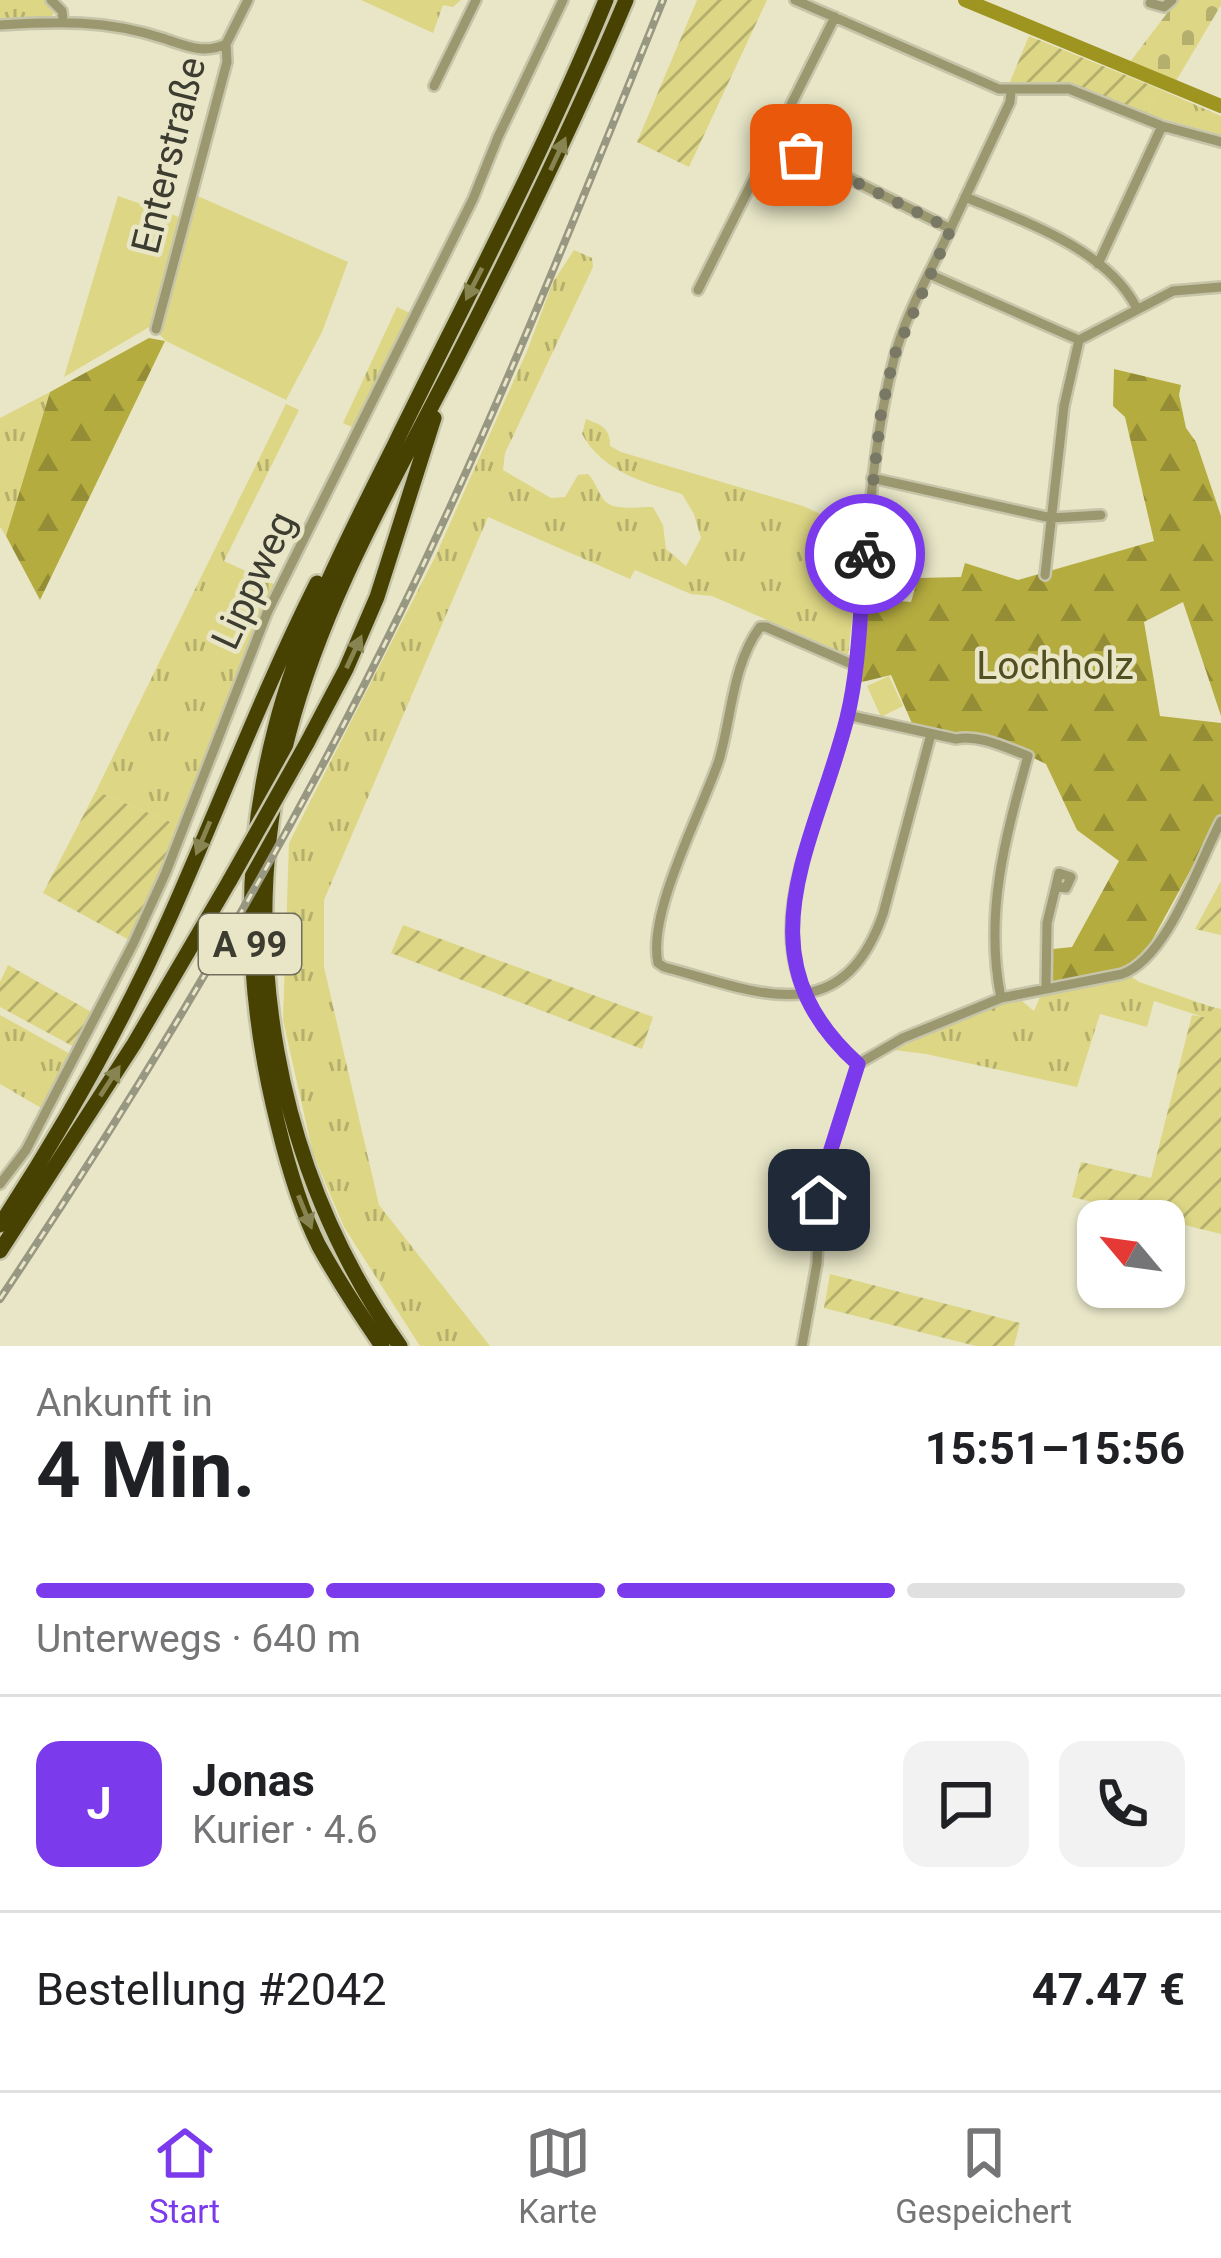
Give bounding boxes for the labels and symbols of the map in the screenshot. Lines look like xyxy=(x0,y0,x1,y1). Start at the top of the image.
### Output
street label: Enterstraße xyxy=(122,52,216,258)
pin xyxy=(750,104,852,206)
one-way arrow xyxy=(548,136,568,171)
one-way arrow xyxy=(464,267,484,302)
courier xyxy=(805,494,925,614)
street label: Lippweg xyxy=(202,504,306,656)
one-way arrow xyxy=(344,634,364,669)
park label: Lochholz xyxy=(976,643,1134,689)
one-way arrow xyxy=(193,820,212,856)
road number: A 99 xyxy=(199,914,301,974)
one-way arrow xyxy=(98,1065,120,1098)
pin xyxy=(768,1149,870,1251)
one-way arrow xyxy=(296,1194,315,1230)
north arrow xyxy=(1077,1200,1185,1308)

